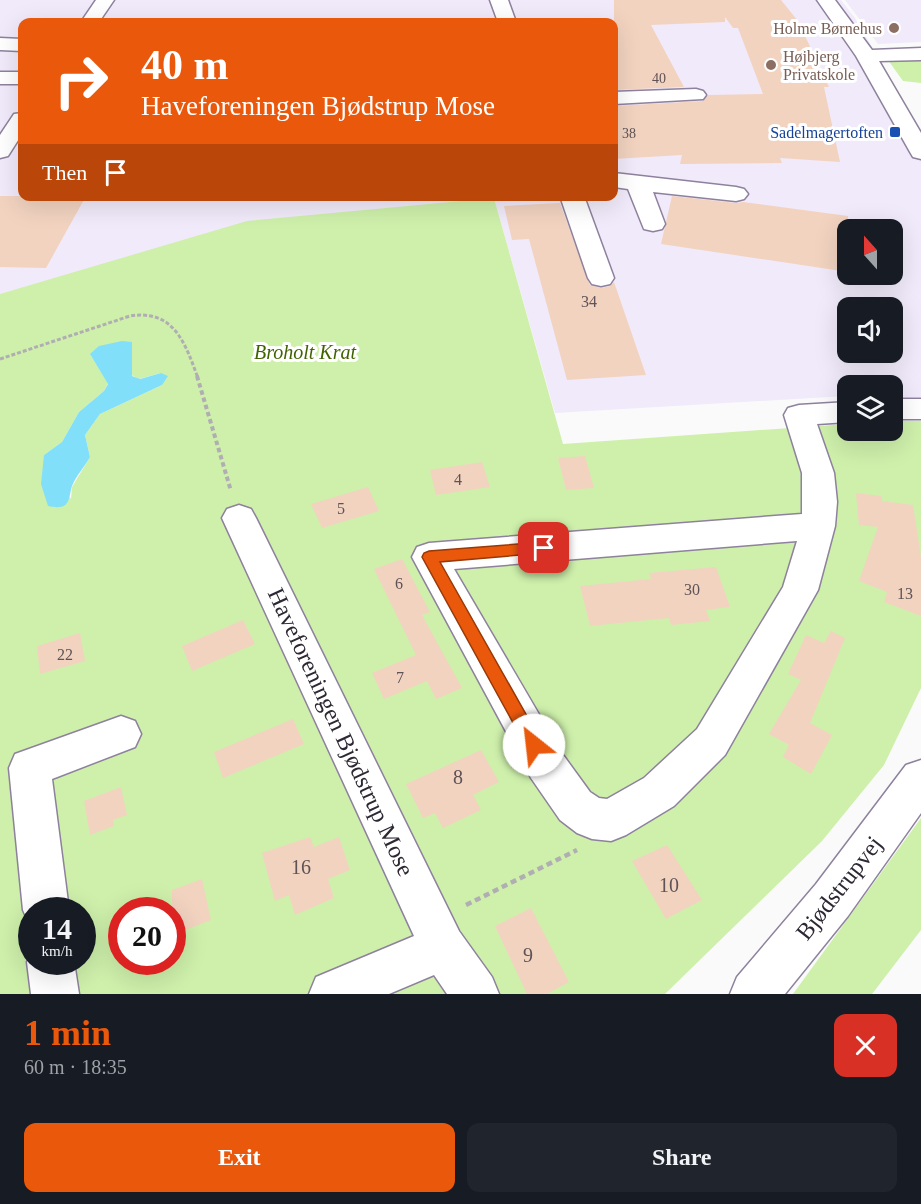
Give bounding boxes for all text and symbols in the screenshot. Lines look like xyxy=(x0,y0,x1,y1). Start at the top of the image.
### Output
place label: Holme Børnehus xyxy=(773,20,882,37)
marker: Holme Børnehus xyxy=(887,21,901,35)
icon: right xyxy=(42,42,120,120)
text: 40 m xyxy=(141,42,229,88)
place label: Højbjerg Privatskole xyxy=(783,48,855,83)
marker: Højbjerg Privatskole xyxy=(764,58,778,72)
house number: 40 xyxy=(652,71,666,86)
text: Haveforeningen Bjødstrup Mose xyxy=(141,91,495,121)
place label: Sadelmagertoften xyxy=(770,124,883,142)
marker: Sadelmagertoften xyxy=(888,125,902,139)
house number: 38 xyxy=(622,126,636,141)
icon: arrive xyxy=(99,156,132,189)
text: Then xyxy=(42,160,87,185)
north arrow xyxy=(837,219,903,285)
map controls xyxy=(837,219,903,441)
house number: 34 xyxy=(581,293,597,310)
button: sound xyxy=(837,297,903,363)
park label: Broholt Krat xyxy=(254,341,356,363)
button: layers xyxy=(837,375,903,441)
house number: 4 xyxy=(454,471,462,488)
house number: 5 xyxy=(337,500,345,517)
pin xyxy=(518,522,569,573)
icon: arrive xyxy=(527,531,560,564)
house number: 6 xyxy=(395,575,403,592)
house number: 30 xyxy=(684,581,700,598)
street label: Haveforeningen Bjødstrup Mose xyxy=(263,584,419,880)
house number: 13 xyxy=(897,585,913,602)
house number: 22 xyxy=(57,646,73,663)
house number: 7 xyxy=(396,669,404,686)
position arrow xyxy=(502,713,566,777)
house number: 8 xyxy=(453,766,463,788)
street label: Bjødstrupvej xyxy=(791,831,887,945)
house number: 16 xyxy=(291,856,311,878)
house number: 10 xyxy=(659,874,679,896)
speed limit sign: 20 xyxy=(108,897,186,975)
text: 14 xyxy=(42,912,72,945)
text: km/h xyxy=(42,943,72,959)
house number: 9 xyxy=(523,944,533,966)
text: 1 min xyxy=(24,1013,111,1053)
button: close xyxy=(834,1014,897,1077)
text: 60 m · 18:35 xyxy=(24,1056,127,1078)
button: Exit xyxy=(24,1123,455,1192)
button: Share xyxy=(467,1123,897,1192)

